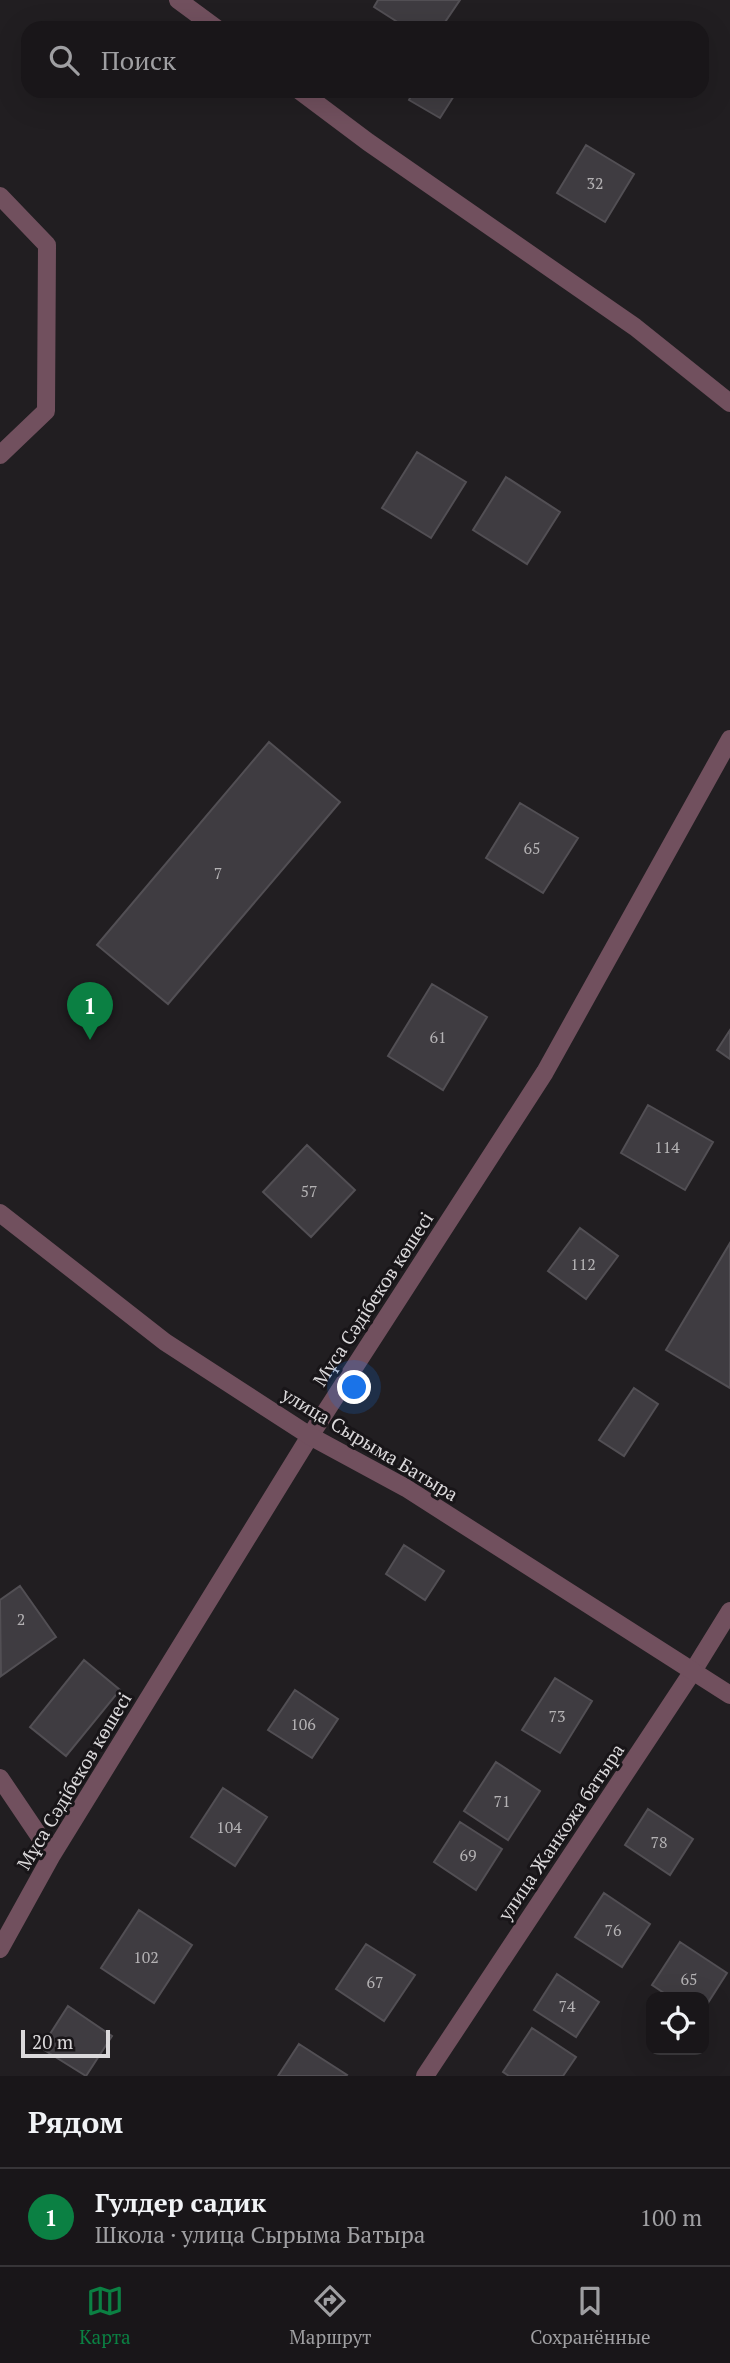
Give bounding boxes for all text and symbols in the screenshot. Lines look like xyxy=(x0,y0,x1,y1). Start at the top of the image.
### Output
search box xyxy=(21,21,709,98)
icon: search xyxy=(45,41,83,79)
text: Поиск xyxy=(101,43,176,77)
house number: 32 xyxy=(586,172,604,194)
house number: 65 xyxy=(523,837,541,859)
house number: 7 xyxy=(214,862,222,884)
pin: 1 xyxy=(67,982,113,1040)
house number: 61 xyxy=(429,1026,447,1048)
house number: 114 xyxy=(654,1136,680,1158)
house number: 57 xyxy=(300,1180,318,1202)
street label: Мұса Сәдібеков көшесі xyxy=(307,1207,438,1391)
house number: 112 xyxy=(570,1253,596,1275)
your location xyxy=(337,1370,371,1404)
street label: улица Сырыма Батыра xyxy=(277,1380,463,1506)
house number: 2 xyxy=(17,1608,25,1630)
street label: Мұса Сәдібеков көшесі xyxy=(11,1687,137,1874)
house number: 73 xyxy=(548,1705,566,1727)
house number: 106 xyxy=(290,1713,316,1735)
street label: улица Жанкожа батыра xyxy=(491,1738,629,1926)
house number: 71 xyxy=(493,1790,511,1812)
house number: 104 xyxy=(216,1816,242,1838)
house number: 78 xyxy=(650,1831,668,1853)
house number: 69 xyxy=(459,1844,477,1866)
house number: 76 xyxy=(604,1919,622,1941)
house number: 102 xyxy=(133,1946,159,1968)
house number: 65 xyxy=(680,1968,698,1990)
house number: 67 xyxy=(366,1971,384,1993)
map controls xyxy=(646,1992,709,2055)
button: locate xyxy=(646,1992,709,2055)
house number: 74 xyxy=(558,1995,576,2017)
scale bar xyxy=(21,2027,110,2059)
text: 20 m xyxy=(32,2029,73,2054)
text: Рядом xyxy=(28,2102,123,2142)
text: Гулдер садик xyxy=(95,2185,266,2219)
text: 1 xyxy=(45,2202,58,2233)
text: 100 m xyxy=(640,2202,702,2233)
text: Школа · улица Сырыма Батыра xyxy=(95,2219,425,2250)
tab: Карта xyxy=(79,2282,131,2349)
tab: Маршрут xyxy=(289,2282,372,2349)
tab: Сохранённые xyxy=(530,2282,651,2349)

